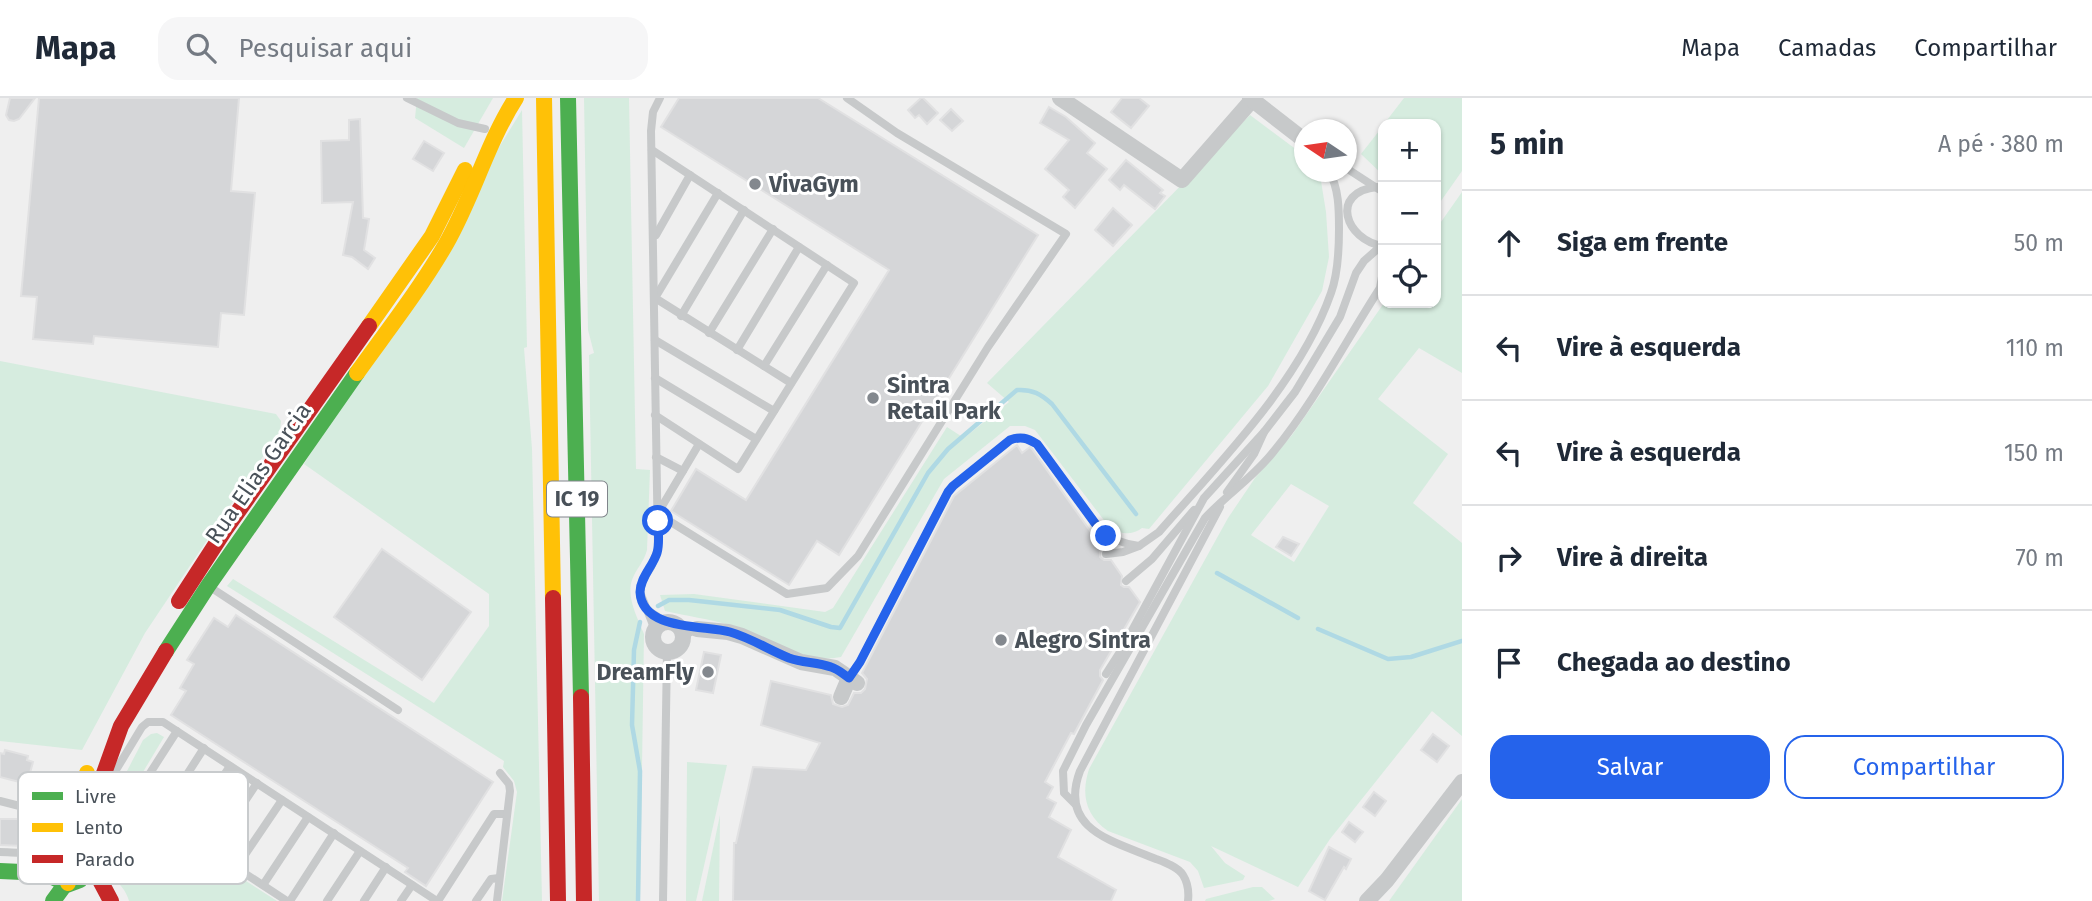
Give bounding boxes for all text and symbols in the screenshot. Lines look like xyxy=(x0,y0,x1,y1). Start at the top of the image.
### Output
search box xyxy=(158,17,648,80)
text: Mapa xyxy=(35,28,116,68)
icon: search xyxy=(182,29,220,67)
text: Pesquisar aqui xyxy=(238,33,412,64)
text: Mapa xyxy=(1681,34,1740,62)
text: Camadas xyxy=(1778,34,1876,62)
text: Compartilhar xyxy=(1914,34,2057,62)
north arrow xyxy=(1294,119,1357,182)
map controls xyxy=(1378,119,1441,308)
button: + xyxy=(1378,119,1441,182)
text: 5 min xyxy=(1490,126,1564,162)
text: A pé · 380 m xyxy=(1938,130,2064,158)
place label: VivaGym xyxy=(768,170,859,198)
marker: VivaGym xyxy=(747,176,763,192)
button: − xyxy=(1378,182,1441,245)
icon: ahead xyxy=(1490,224,1528,262)
text: Siga em frente xyxy=(1557,227,1728,258)
text: 50 m xyxy=(2014,229,2064,257)
button: locate xyxy=(1378,245,1441,308)
icon: left xyxy=(1490,329,1528,367)
text: Vire à esquerda xyxy=(1557,332,1741,363)
text: 110 m xyxy=(2006,334,2064,362)
place label: Sintra Retail Park xyxy=(887,371,1001,425)
marker: Sintra Retail Park xyxy=(865,390,881,406)
street label: Rua Elias Garcia xyxy=(199,397,317,549)
icon: left xyxy=(1490,434,1528,472)
text: Vire à esquerda xyxy=(1557,437,1741,468)
text: 150 m xyxy=(2004,439,2064,467)
road number: IC 19 xyxy=(547,482,607,516)
route start xyxy=(642,505,673,536)
route end xyxy=(1090,520,1121,551)
icon: right xyxy=(1490,539,1528,577)
text: Vire à direita xyxy=(1557,542,1708,573)
text: 70 m xyxy=(2015,544,2064,572)
place label: Alegro Sintra xyxy=(1014,626,1151,654)
marker: Alegro Sintra xyxy=(993,632,1009,648)
icon: arrive xyxy=(1490,644,1528,682)
text: Chegada ao destino xyxy=(1557,647,1791,678)
place label: DreamFly xyxy=(597,658,695,686)
marker: DreamFly xyxy=(700,664,716,680)
button: Salvar xyxy=(1490,735,1770,799)
button: Compartilhar xyxy=(1784,735,2064,799)
legend xyxy=(18,772,248,884)
text: Livre xyxy=(75,785,116,808)
text: Lento xyxy=(75,816,123,839)
text: Parado xyxy=(75,848,135,871)

